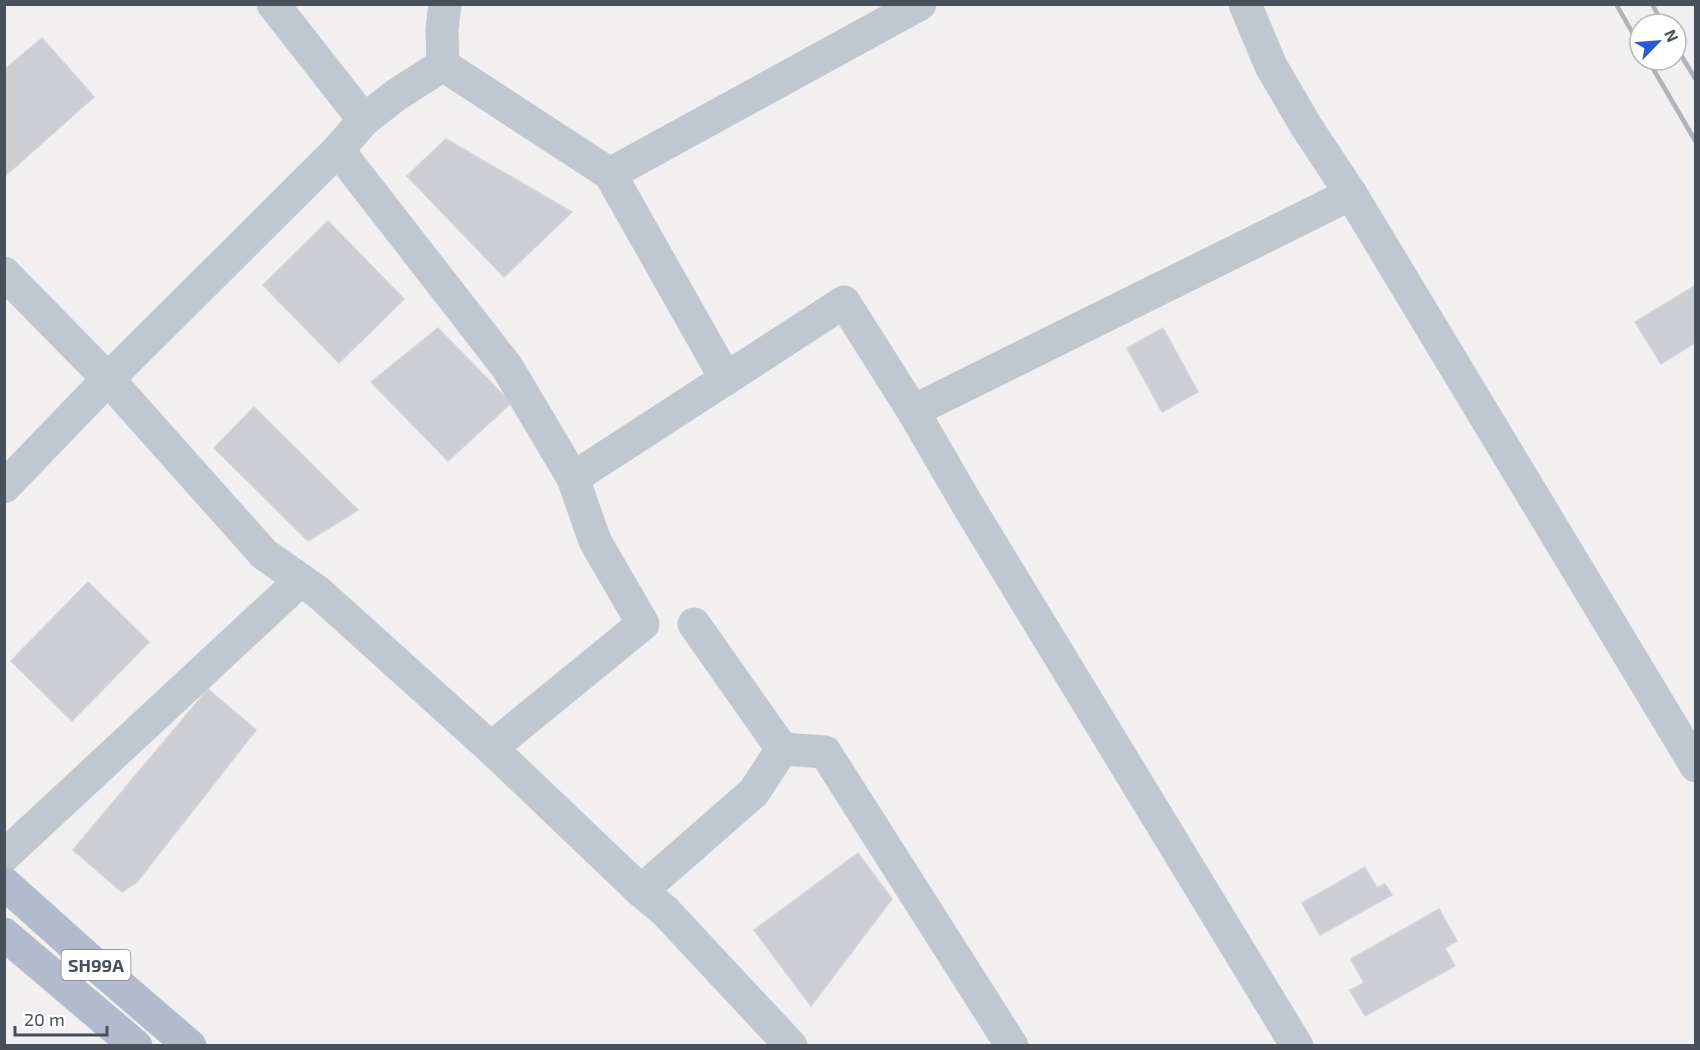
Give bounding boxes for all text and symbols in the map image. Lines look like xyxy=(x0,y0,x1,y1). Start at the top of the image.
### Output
north arrow xyxy=(1628,12,1688,72)
text: N xyxy=(1661,26,1683,45)
road number: SH99A xyxy=(62,950,130,980)
scale bar xyxy=(15,999,106,1037)
text: 20 m xyxy=(24,1008,65,1030)

